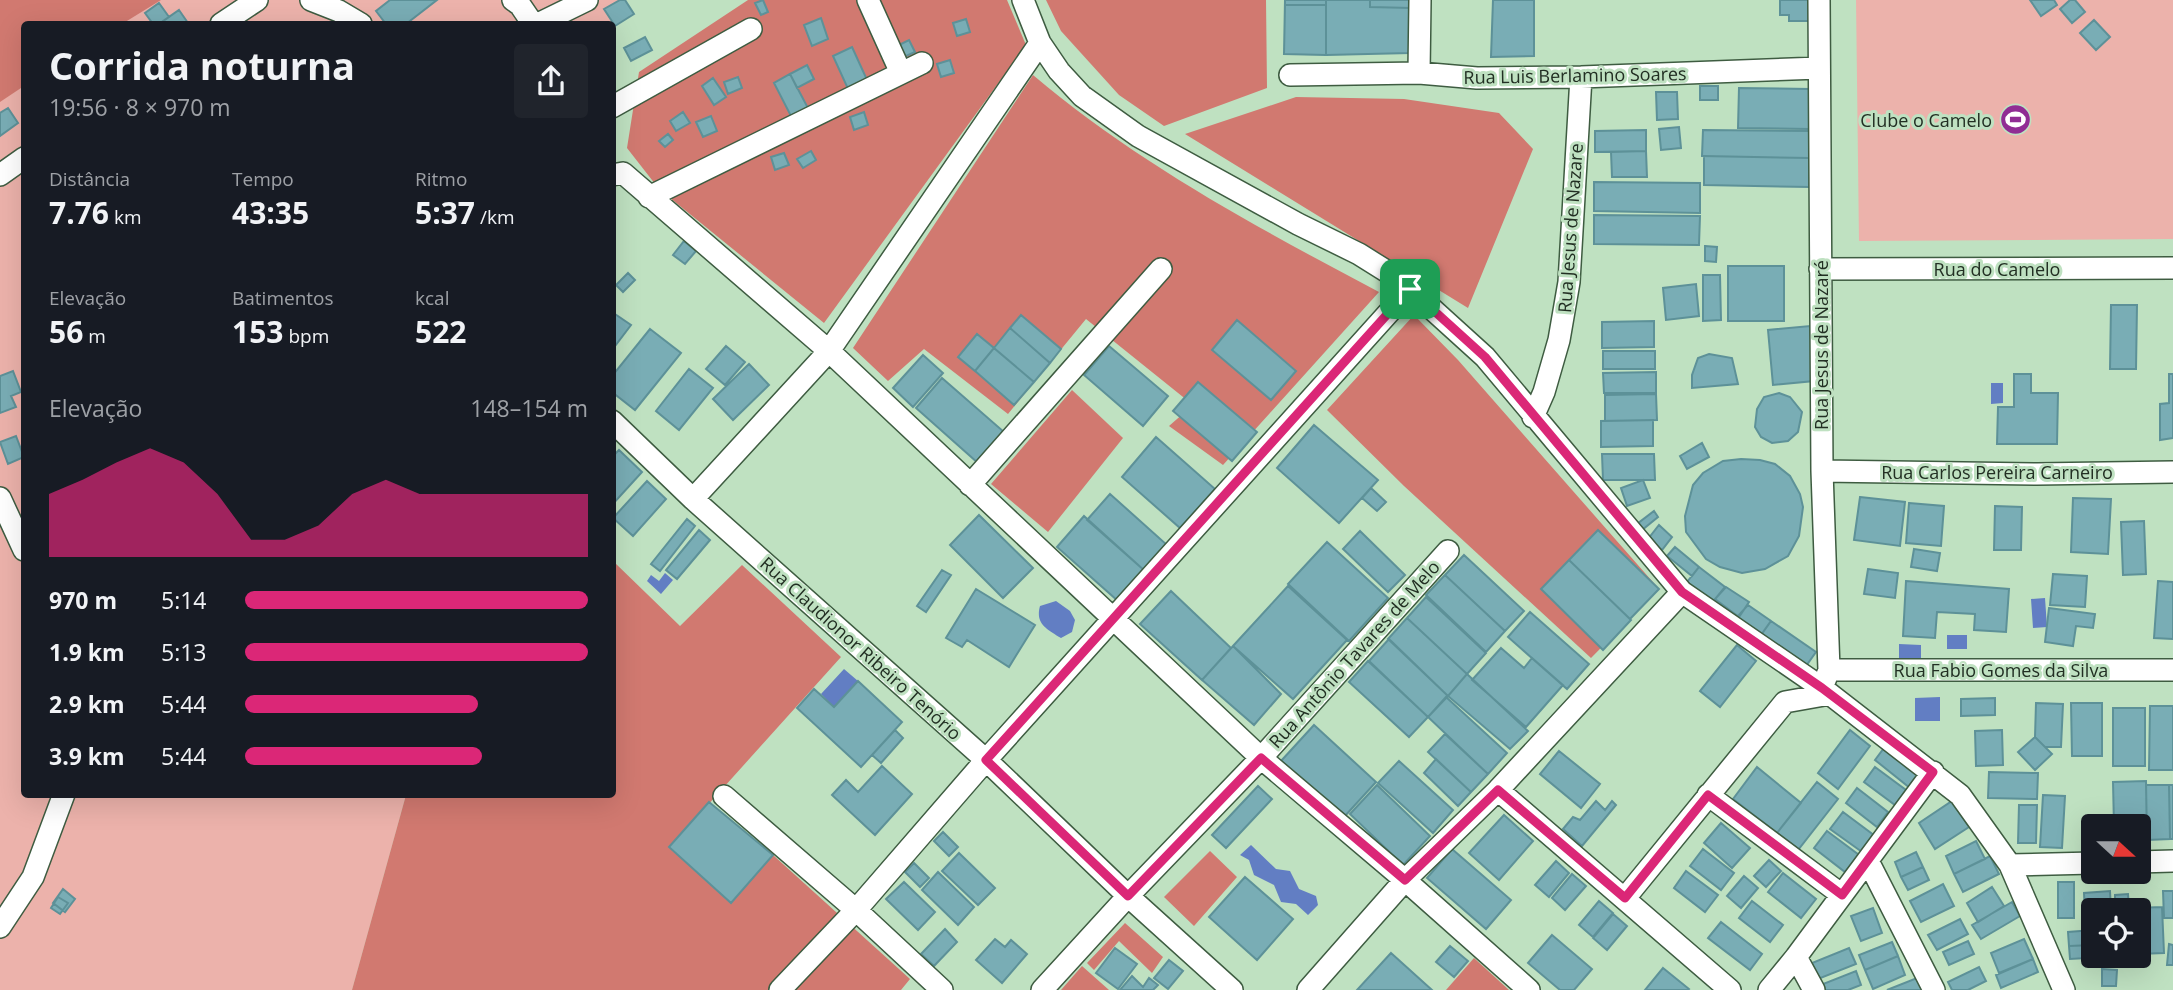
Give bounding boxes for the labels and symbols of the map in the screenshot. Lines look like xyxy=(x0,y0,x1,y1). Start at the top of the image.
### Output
street label: Rua Luis Berlamino Soares xyxy=(1463,61,1687,89)
sports icon: Clube o Camelo xyxy=(1998,103,2032,137)
place label: Clube o Camelo xyxy=(1860,108,1992,132)
street label: Rua Jesus de Nazare xyxy=(1552,142,1588,314)
street label: Rua do Camelo xyxy=(1934,257,2060,281)
pin xyxy=(1380,259,1440,319)
street label: Rua Jesus de Nazaré xyxy=(1809,260,1833,430)
street label: Rua Carlos Pereira Carneiro xyxy=(1881,460,2113,484)
street label: Rua Claudionor Ribeiro Tenório xyxy=(755,551,967,745)
street label: Rua Antônio Tavares de Melo xyxy=(1263,555,1445,753)
street label: Rua Fabio Gomes da Silva xyxy=(1894,658,2108,682)
north arrow xyxy=(2081,814,2151,884)

